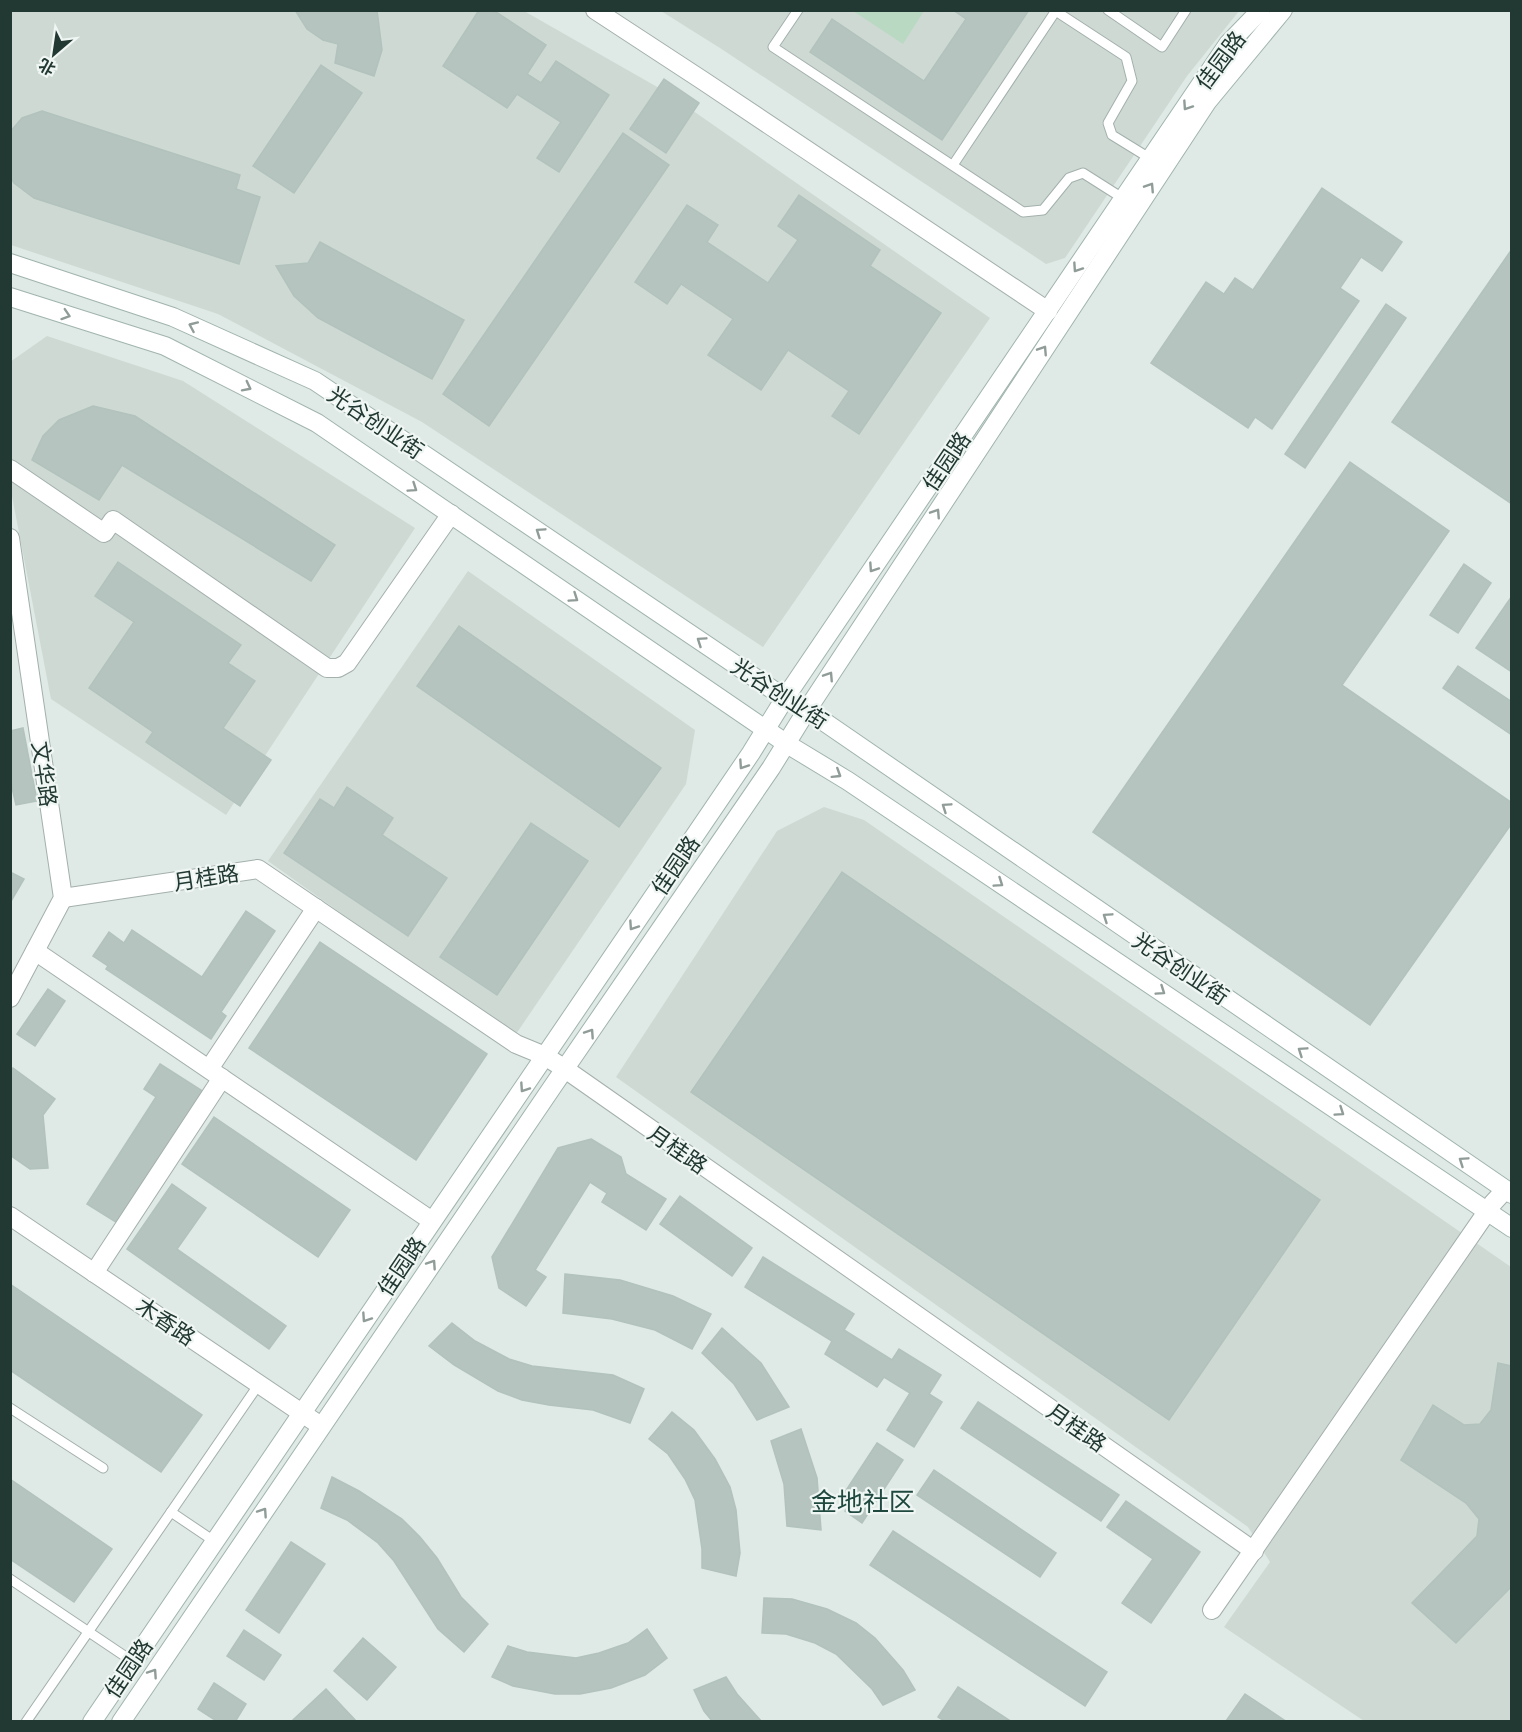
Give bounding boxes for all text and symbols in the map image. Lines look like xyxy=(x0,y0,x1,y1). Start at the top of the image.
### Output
north arrow xyxy=(24,24,84,84)
street label: 佳园路 xyxy=(1189,26,1251,94)
text: 北 xyxy=(35,55,58,80)
one-way arrow xyxy=(1182,100,1194,110)
one-way arrow xyxy=(1143,183,1154,194)
one-way arrow xyxy=(1073,261,1084,272)
one-way arrow xyxy=(60,307,71,320)
one-way arrow xyxy=(188,321,199,333)
one-way arrow xyxy=(1036,346,1047,357)
one-way arrow xyxy=(240,380,251,391)
street label: 光谷创业街 xyxy=(323,380,429,464)
street label: 佳园路 xyxy=(916,426,976,496)
one-way arrow xyxy=(406,481,417,492)
one-way arrow xyxy=(929,509,940,520)
one-way arrow xyxy=(535,528,546,539)
one-way arrow xyxy=(869,561,880,572)
one-way arrow xyxy=(567,591,578,602)
one-way arrow xyxy=(697,637,708,648)
street label: 光谷创业街 xyxy=(727,652,833,734)
one-way arrow xyxy=(822,672,833,683)
street label: 文华路 xyxy=(27,739,63,809)
one-way arrow xyxy=(739,758,750,769)
one-way arrow xyxy=(831,767,841,779)
one-way arrow xyxy=(942,803,953,814)
street label: 佳园路 xyxy=(645,830,705,900)
street label: 月桂路 xyxy=(171,859,241,895)
one-way arrow xyxy=(993,875,1003,887)
one-way arrow xyxy=(1103,913,1114,924)
one-way arrow xyxy=(629,920,640,931)
street label: 光谷创业街 xyxy=(1128,926,1234,1010)
one-way arrow xyxy=(1154,984,1165,995)
one-way arrow xyxy=(582,1029,593,1040)
one-way arrow xyxy=(1298,1047,1309,1058)
one-way arrow xyxy=(520,1081,531,1092)
one-way arrow xyxy=(1333,1105,1344,1116)
street label: 月桂路 xyxy=(643,1119,713,1179)
one-way arrow xyxy=(1459,1157,1470,1168)
street label: 佳园路 xyxy=(371,1231,431,1301)
one-way arrow xyxy=(425,1259,436,1270)
street label: 木香路 xyxy=(131,1291,201,1351)
one-way arrow xyxy=(362,1311,373,1322)
street label: 月桂路 xyxy=(1042,1397,1112,1457)
district label: 金地社区 xyxy=(811,1485,915,1516)
one-way arrow xyxy=(256,1507,267,1518)
street label: 佳园路 xyxy=(98,1633,158,1703)
one-way arrow xyxy=(146,1668,157,1679)

